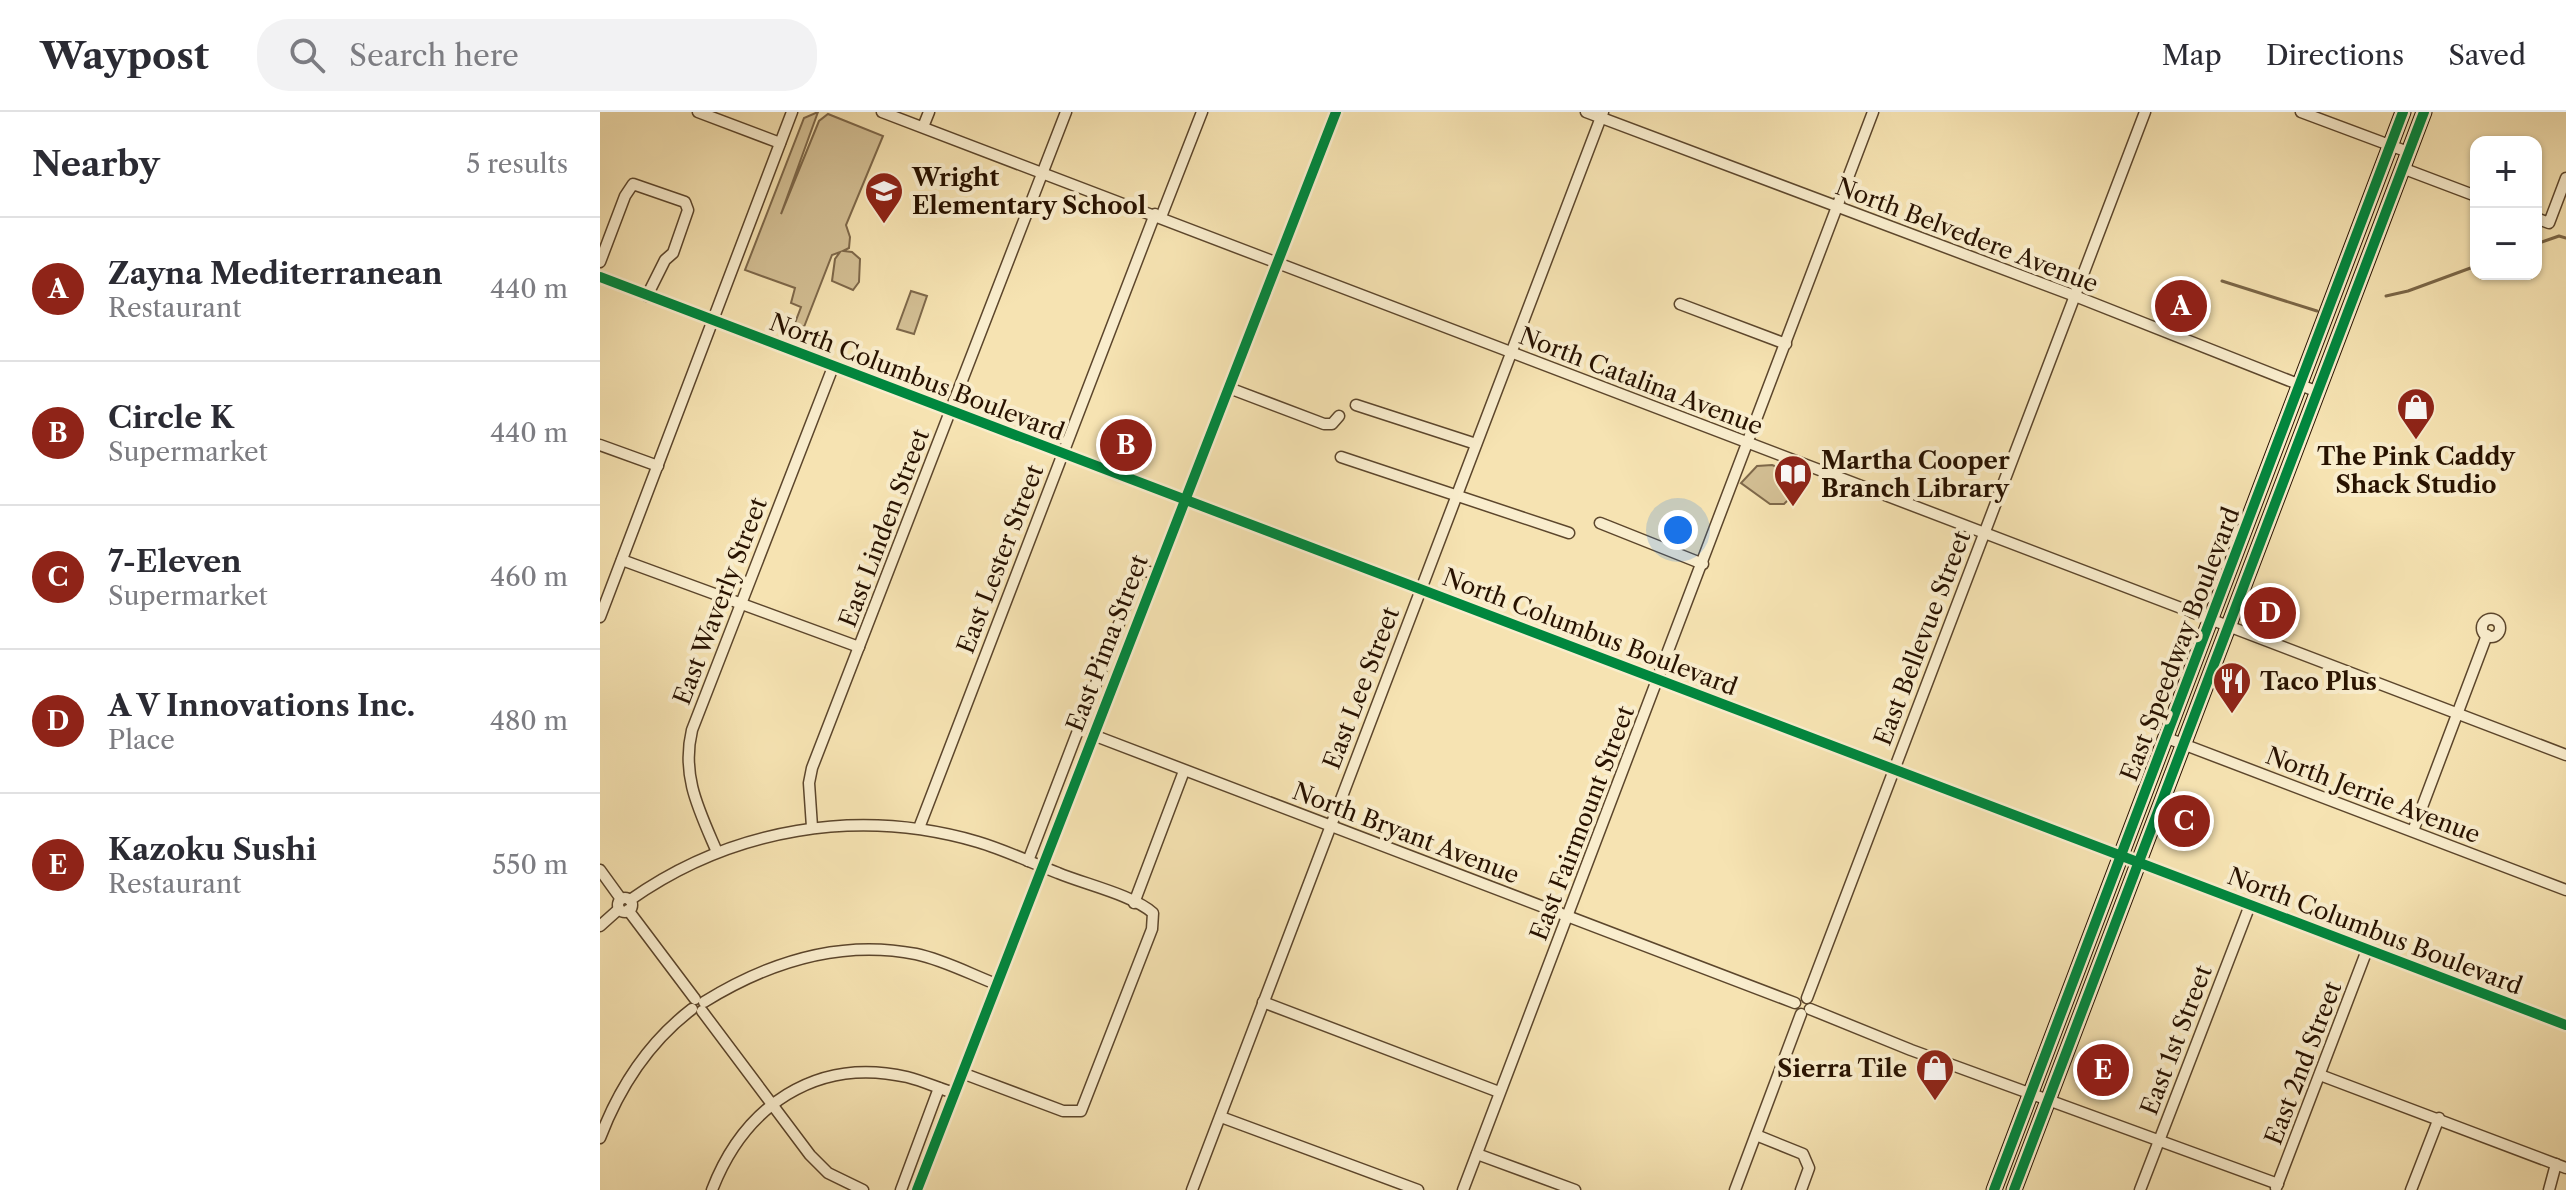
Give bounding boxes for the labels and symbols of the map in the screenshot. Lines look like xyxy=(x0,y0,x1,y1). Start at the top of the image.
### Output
place label: Wright Elementary School xyxy=(911,163,1146,220)
school or university icon: Wright Elementary School xyxy=(863,170,905,225)
street label: North Belvedere Avenue xyxy=(1832,172,2102,298)
pin: A xyxy=(2155,276,2207,336)
street label: North Columbus Boulevard xyxy=(766,307,1069,447)
street label: North Catalina Avenue xyxy=(1515,321,1767,441)
shop icon: The Pink Caddy Shack Studio xyxy=(2395,386,2437,441)
pin: B xyxy=(1100,415,1152,475)
street label: East Linden Street xyxy=(833,424,935,631)
place label: The Pink Caddy Shack Studio xyxy=(2317,442,2516,499)
place label: Martha Cooper Branch Library xyxy=(1821,446,2010,503)
library icon: Martha Cooper Branch Library xyxy=(1772,453,1814,508)
street label: East Lester Street xyxy=(951,460,1050,657)
street label: East Waverly Street xyxy=(667,493,773,709)
street label: East Speedway Boulevard xyxy=(2114,503,2246,785)
your location xyxy=(1658,510,1698,550)
street label: East Bellevue Street xyxy=(1868,526,1976,749)
street label: East Pima Street xyxy=(1060,550,1154,735)
street label: North Columbus Boulevard xyxy=(1439,562,1742,702)
pin: D xyxy=(2244,583,2296,643)
street label: East Lee Street xyxy=(1317,602,1405,773)
restaurant icon: Taco Plus xyxy=(2211,660,2253,715)
place label: Taco Plus xyxy=(2260,667,2377,696)
street label: East Fairmount Street xyxy=(1524,701,1640,944)
street label: North Jerrie Avenue xyxy=(2262,741,2484,849)
street label: North Bryant Avenue xyxy=(1289,776,1523,890)
pin: C xyxy=(2158,791,2210,851)
street label: North Columbus Boulevard xyxy=(2224,861,2527,1001)
street label: East 1st Street xyxy=(2134,961,2218,1119)
street label: East 2nd Street xyxy=(2259,977,2348,1149)
pin: E xyxy=(2077,1040,2129,1100)
shop icon: Sierra Tile xyxy=(1914,1047,1956,1102)
place label: Sierra Tile xyxy=(1777,1054,1907,1083)

